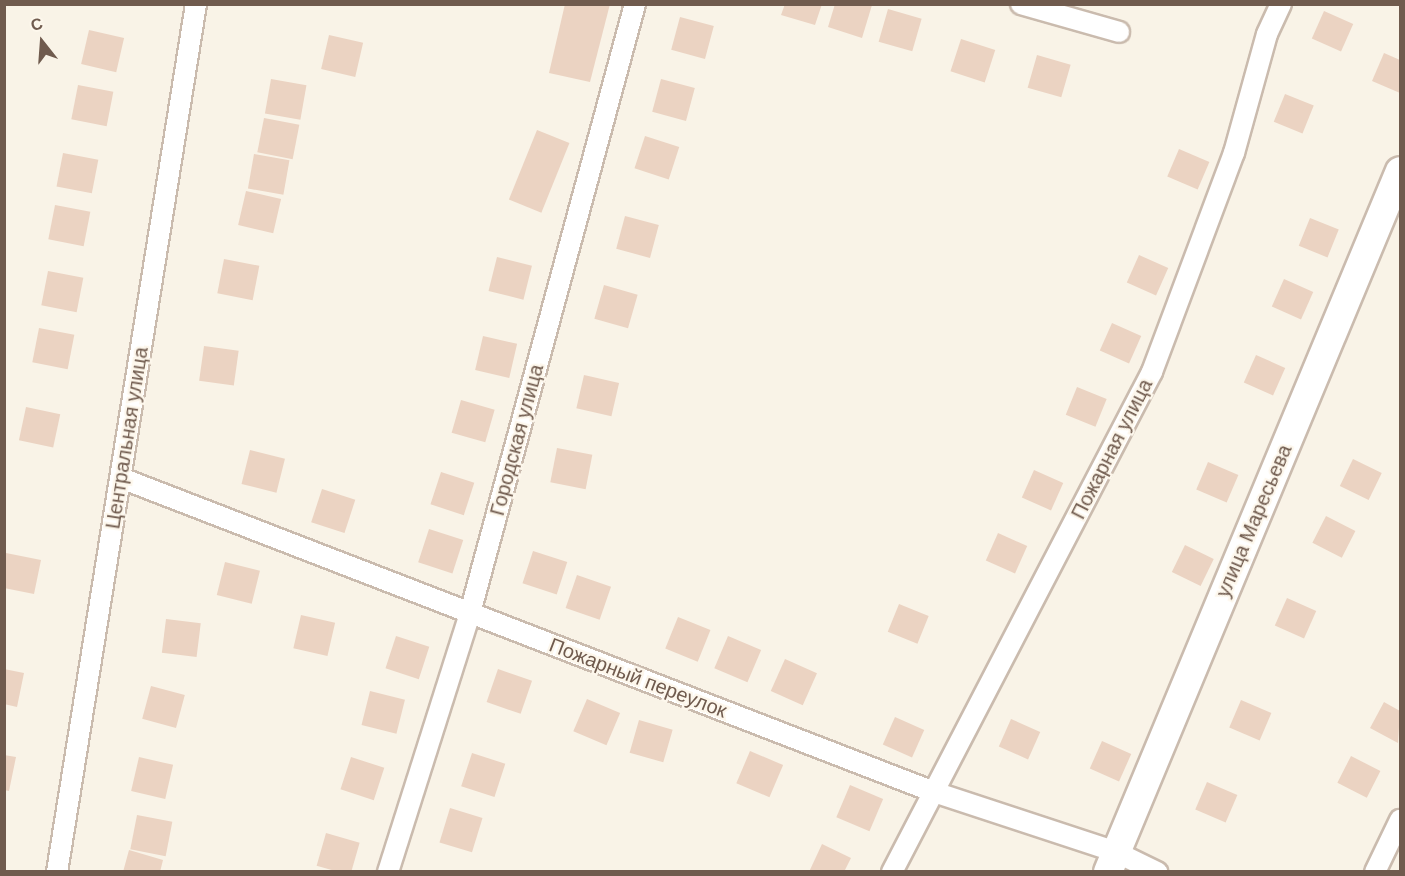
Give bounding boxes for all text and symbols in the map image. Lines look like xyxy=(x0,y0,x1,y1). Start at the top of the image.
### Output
north arrow xyxy=(12,12,72,72)
text: С xyxy=(28,13,45,36)
street label: Центральная улица xyxy=(101,345,153,531)
street label: Городская улица xyxy=(485,362,549,518)
street label: Пожарная улица xyxy=(1066,375,1158,523)
street label: улица Маресьева xyxy=(1211,441,1297,601)
street label: Пожарный переулок xyxy=(546,633,730,723)

